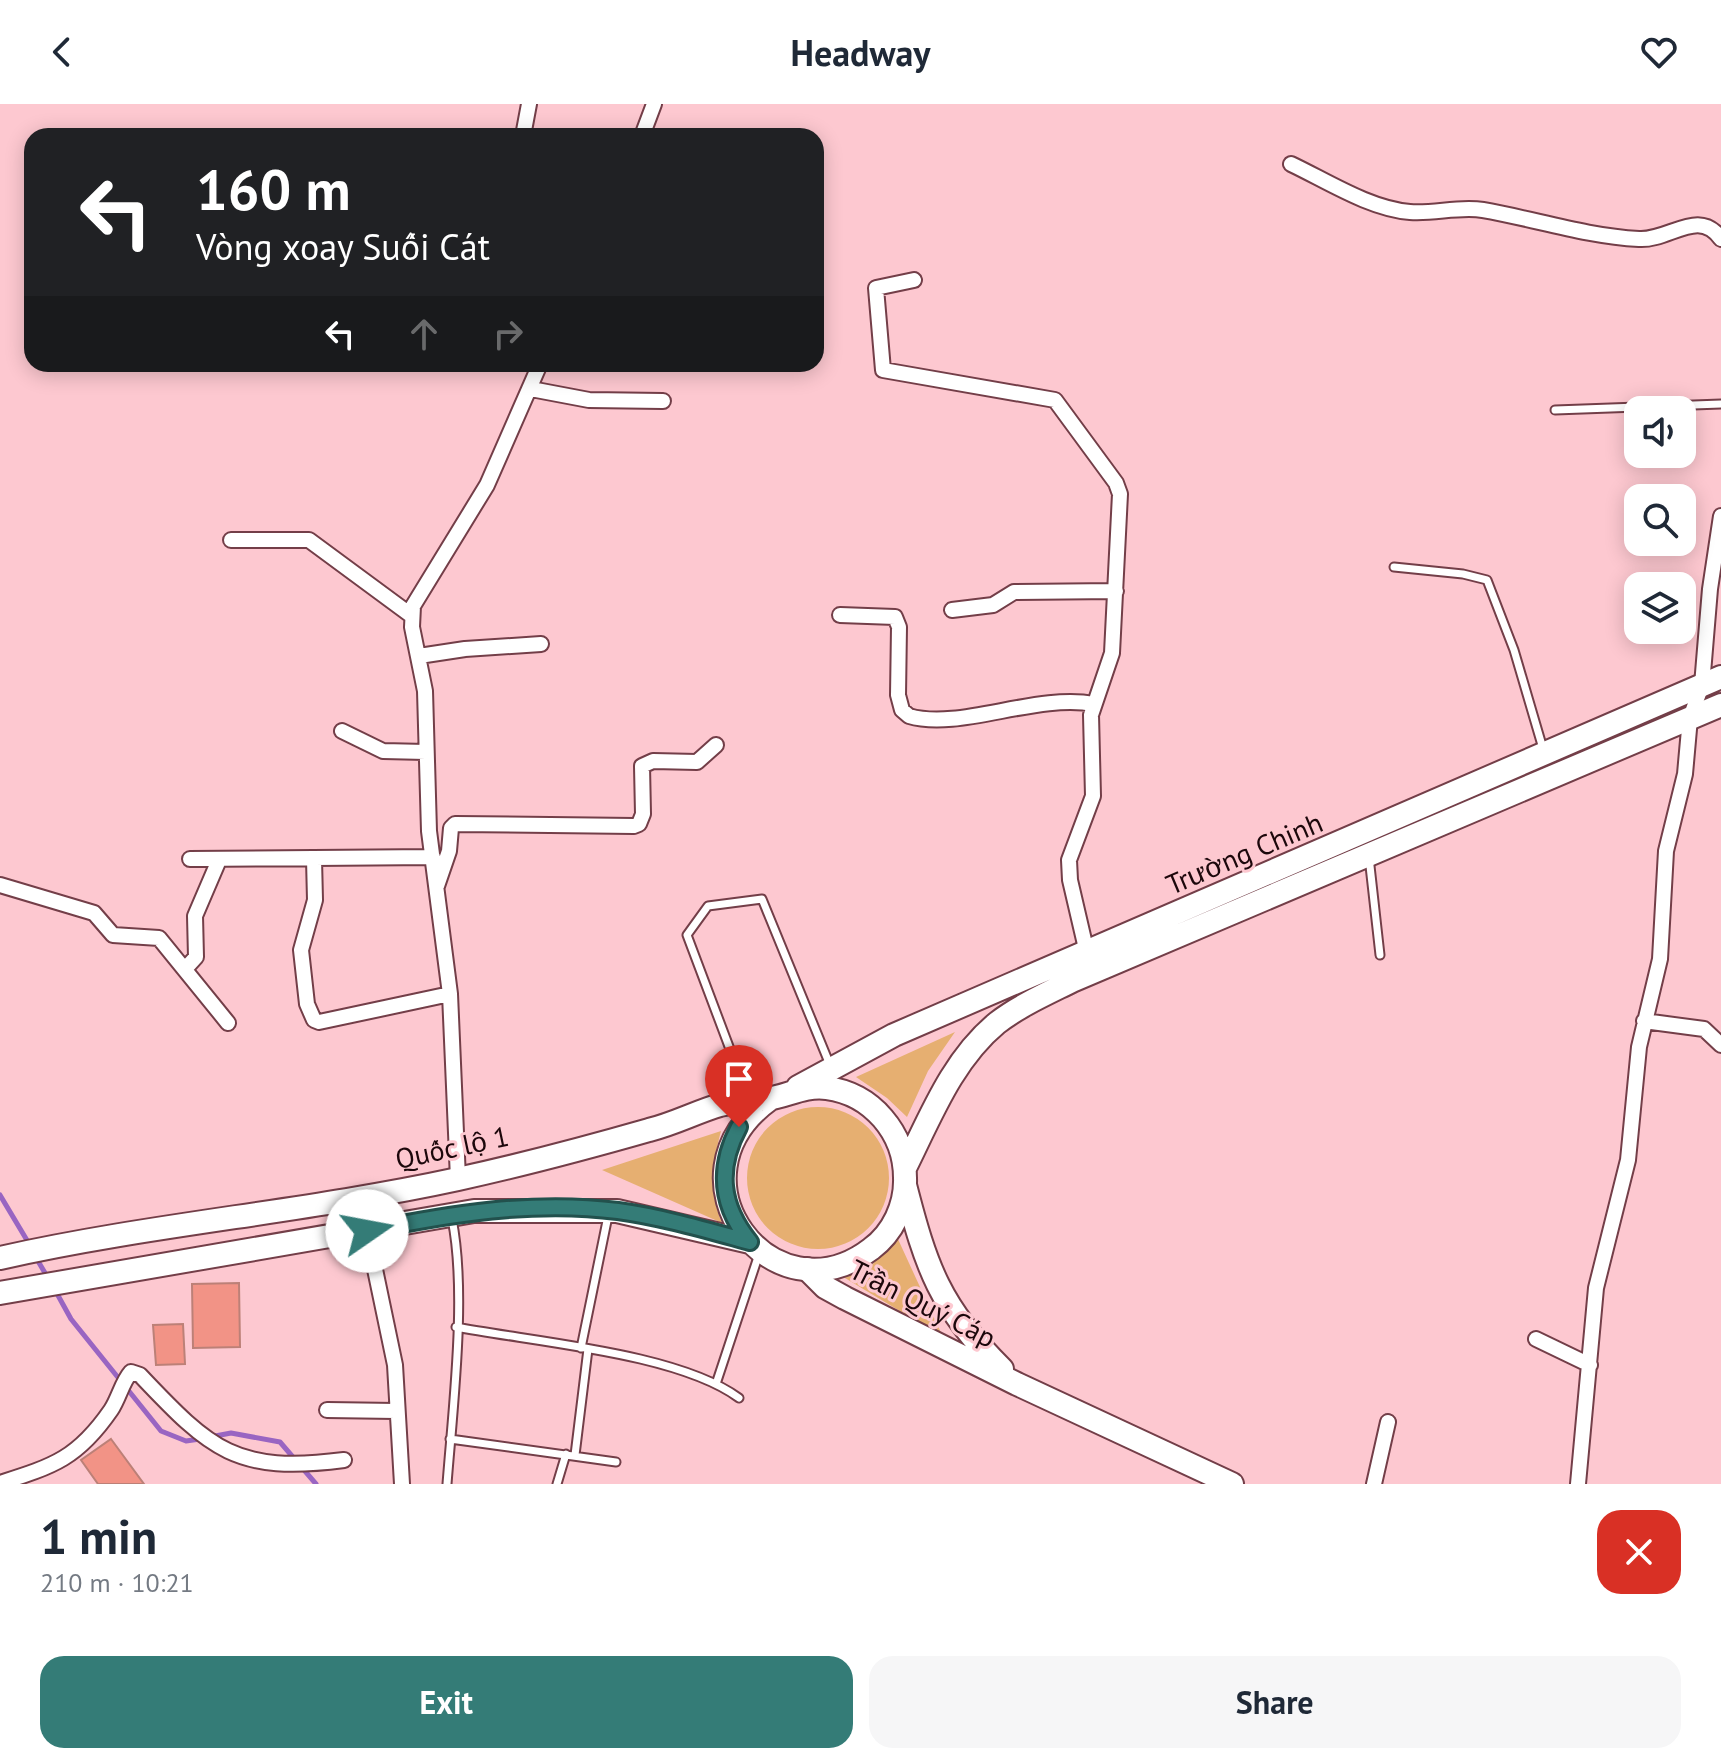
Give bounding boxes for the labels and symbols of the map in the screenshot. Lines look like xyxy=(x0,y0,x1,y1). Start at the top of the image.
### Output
street label: Trường Chinh xyxy=(1160,803,1328,903)
pin xyxy=(705,1045,773,1127)
street label: Quốc lộ 1 xyxy=(392,1117,512,1177)
position arrow xyxy=(325,1189,409,1273)
street label: Trần Quý Cáp xyxy=(844,1250,1002,1356)

